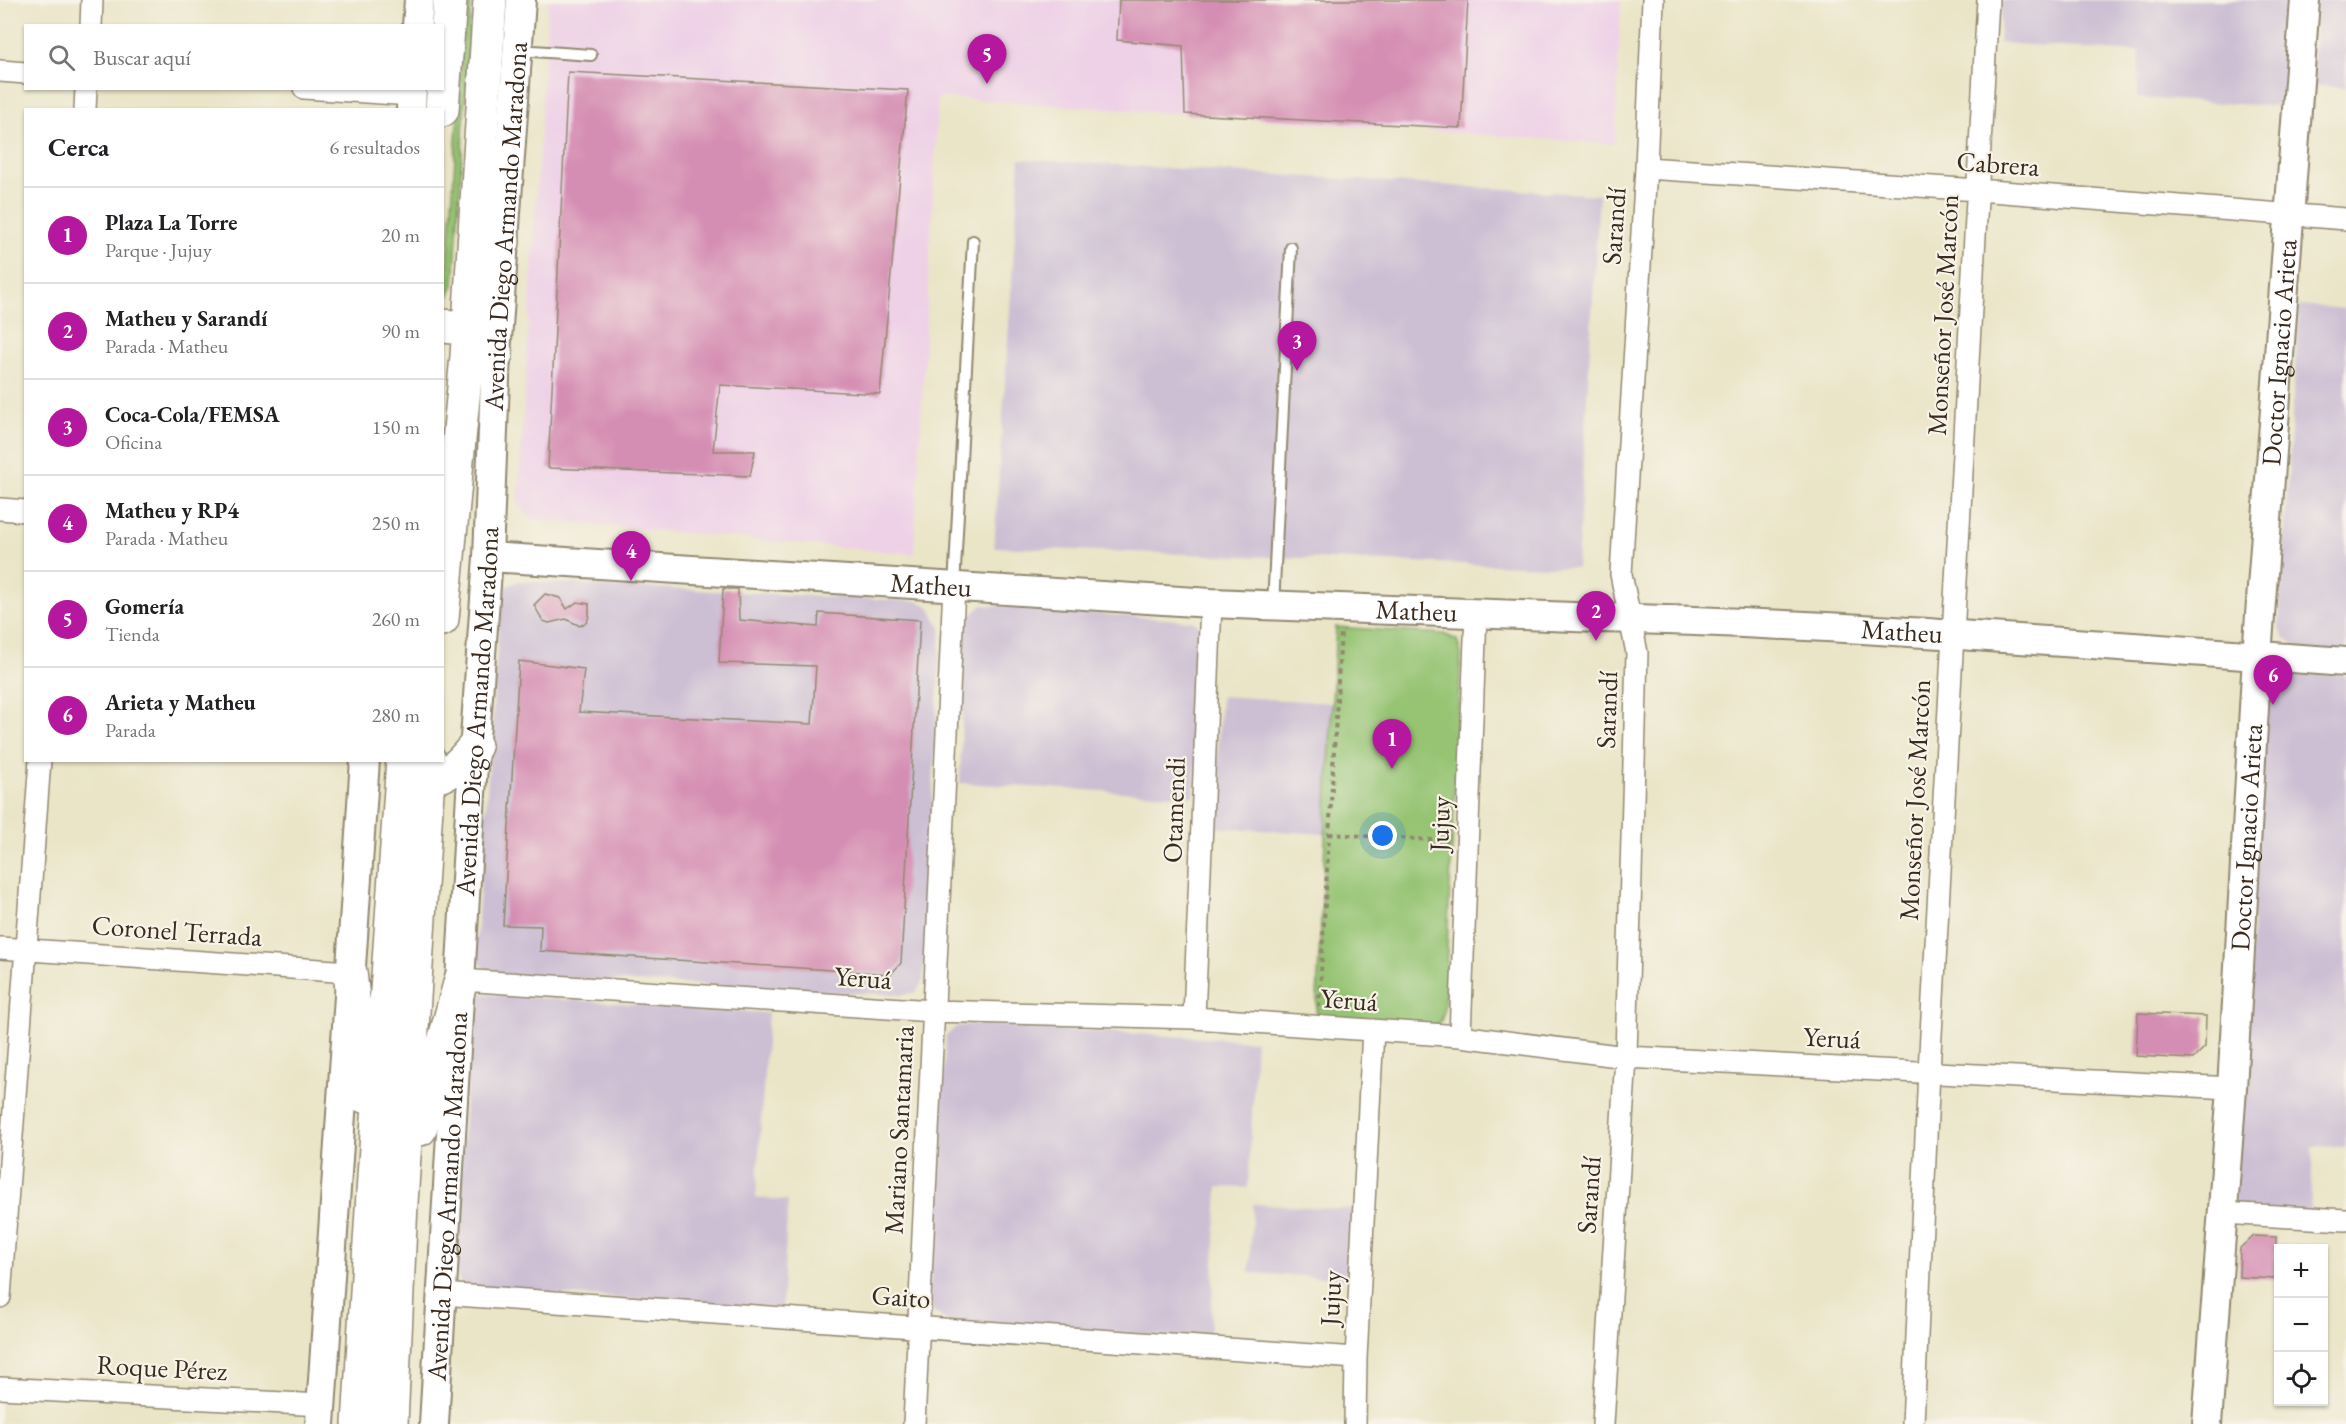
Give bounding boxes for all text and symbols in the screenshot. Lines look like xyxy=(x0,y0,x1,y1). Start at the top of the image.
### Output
search box xyxy=(24,24,444,90)
pin: 5 xyxy=(968,34,1006,84)
street label: Avenida Diego Armando Maradona xyxy=(476,40,535,412)
icon: search xyxy=(45,41,78,74)
text: Buscar aquí xyxy=(93,43,191,72)
text: Cerca xyxy=(48,130,109,164)
text: 6 resultados xyxy=(329,134,420,160)
street label: Cabrera xyxy=(1955,143,2041,184)
street label: Sarandí xyxy=(1593,186,1634,266)
street label: Monseñor José Marcón xyxy=(1919,193,1966,436)
text: Plaza La Torre xyxy=(105,208,237,237)
text: 1 xyxy=(62,222,73,248)
text: 20 m xyxy=(381,222,420,248)
text: Parque · Jujuy xyxy=(105,237,212,263)
street label: Doctor Ignacio Arieta xyxy=(2253,237,2304,467)
text: Matheu y Sarandí xyxy=(105,304,268,333)
text: 2 xyxy=(62,318,73,344)
text: 90 m xyxy=(381,318,420,344)
pin: 3 xyxy=(1278,322,1316,371)
text: Parada · Matheu xyxy=(105,333,228,359)
text: Coca-Cola/FEMSA xyxy=(105,400,280,429)
text: 3 xyxy=(62,414,73,440)
text: 150 m xyxy=(372,414,420,440)
text: Oficina xyxy=(105,429,162,455)
text: Matheu y RP4 xyxy=(105,496,239,525)
text: 4 xyxy=(62,510,73,536)
text: 250 m xyxy=(372,510,420,536)
text: Parada · Matheu xyxy=(105,525,228,551)
street label: Avenida Diego Armando Maradona xyxy=(447,526,506,898)
pin: 4 xyxy=(612,532,650,581)
street label: Matheu xyxy=(889,565,973,605)
street label: Matheu xyxy=(1375,591,1458,630)
text: Gomería xyxy=(105,592,184,621)
pin: 2 xyxy=(1576,592,1616,641)
text: 5 xyxy=(62,606,73,632)
text: 260 m xyxy=(372,606,420,632)
street label: Matheu xyxy=(1860,611,1944,651)
text: Tienda xyxy=(105,621,160,647)
pin: 6 xyxy=(2254,656,2292,705)
street label: Sarandí xyxy=(1588,670,1625,749)
street label: Monseñor José Marcón xyxy=(1891,678,1938,921)
text: Arieta y Matheu xyxy=(105,688,256,717)
text: 6 xyxy=(62,702,73,728)
text: 280 m xyxy=(372,702,420,728)
text: Parada xyxy=(105,717,156,743)
pin: 1 xyxy=(1372,720,1412,769)
street label: Doctor Ignacio Arieta xyxy=(2222,722,2270,952)
street label: Otamendi xyxy=(1154,756,1193,864)
street label: Jujuy xyxy=(1421,795,1458,854)
your location xyxy=(1368,821,1397,850)
street label: Coronel Terrada xyxy=(91,907,264,954)
street label: Yeruá xyxy=(833,958,893,997)
street label: Yeruá xyxy=(1319,980,1379,1019)
street label: Avenida Diego Armando Maradona xyxy=(418,1010,475,1383)
street label: Yeruá xyxy=(1802,1019,1862,1056)
street label: Mariano Santamaria xyxy=(876,1024,921,1235)
street label: Sarandí xyxy=(1568,1155,1609,1235)
map controls xyxy=(2274,1244,2328,1406)
button: + xyxy=(2274,1244,2328,1298)
street label: Jujuy xyxy=(1311,1269,1349,1329)
street label: Gaito xyxy=(870,1277,932,1316)
button: − xyxy=(2274,1298,2328,1352)
street label: Roque Pérez xyxy=(96,1347,229,1388)
button: locate xyxy=(2274,1352,2328,1406)

